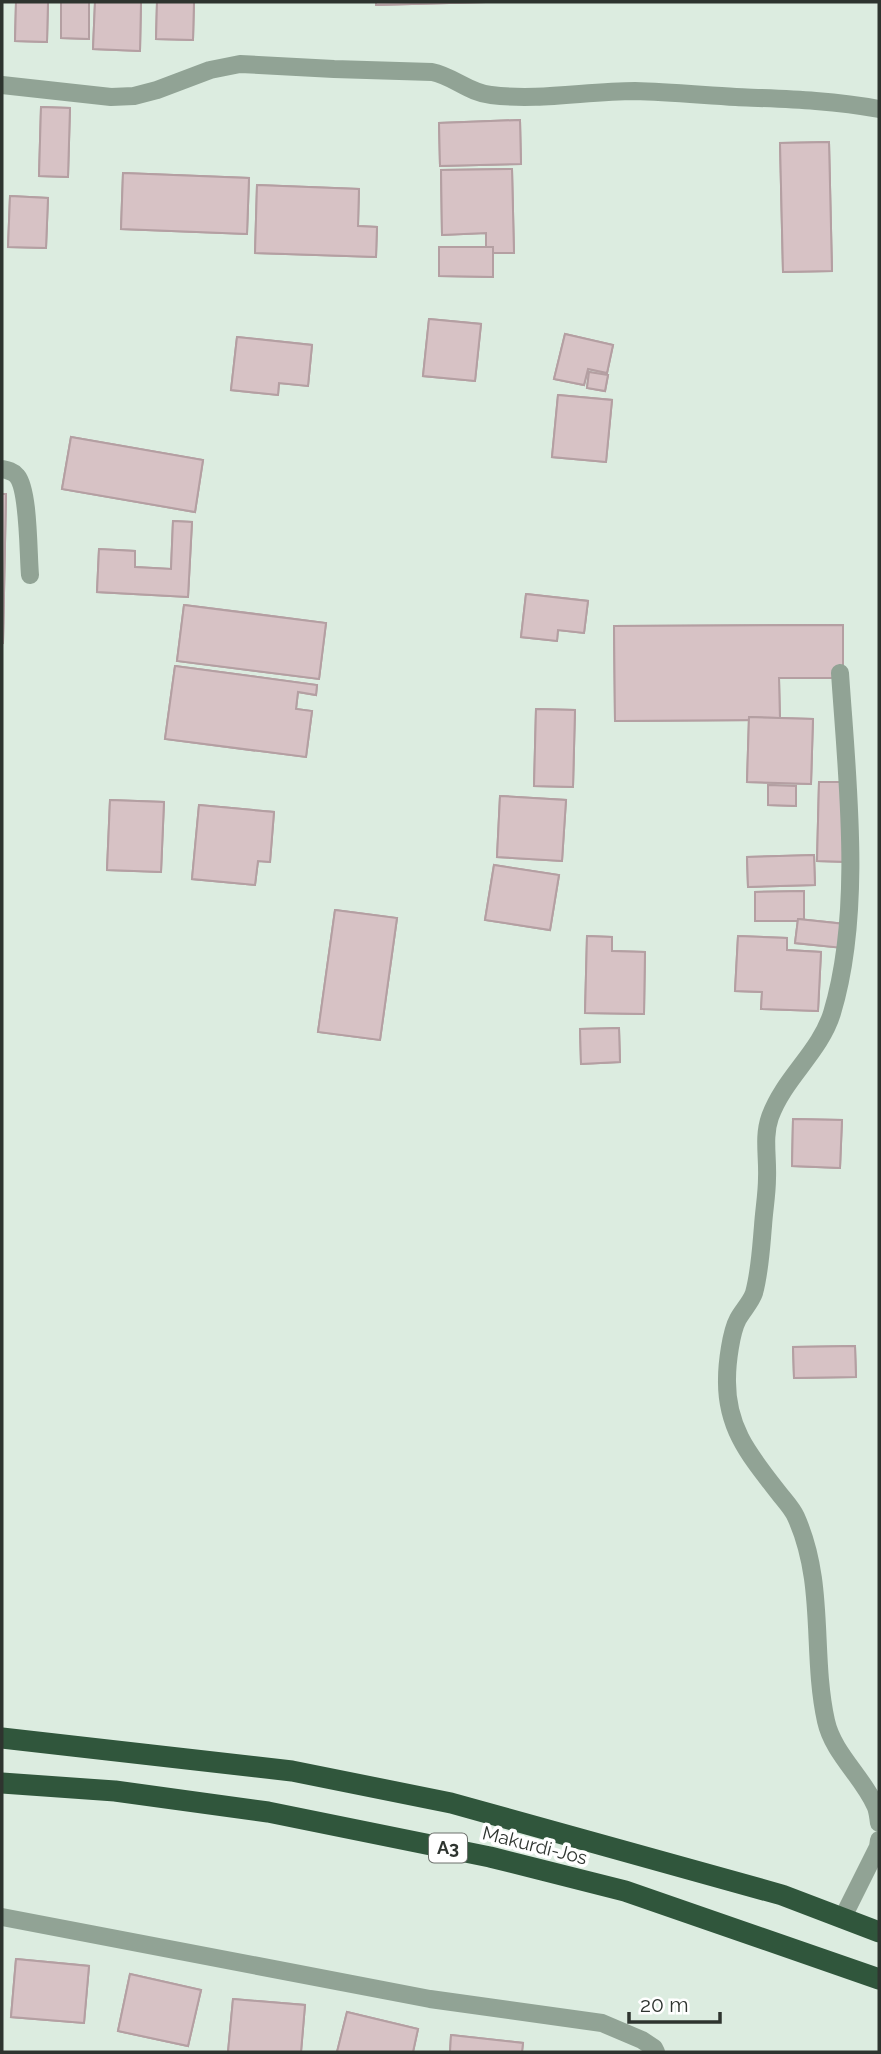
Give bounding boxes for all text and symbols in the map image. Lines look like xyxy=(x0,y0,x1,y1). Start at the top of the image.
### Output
street label: Makurdi-Jos xyxy=(480,1821,590,1869)
road number: A3 xyxy=(429,1834,467,1862)
scale bar xyxy=(629,1980,720,2024)
text: 20 m xyxy=(640,1992,688,2017)

